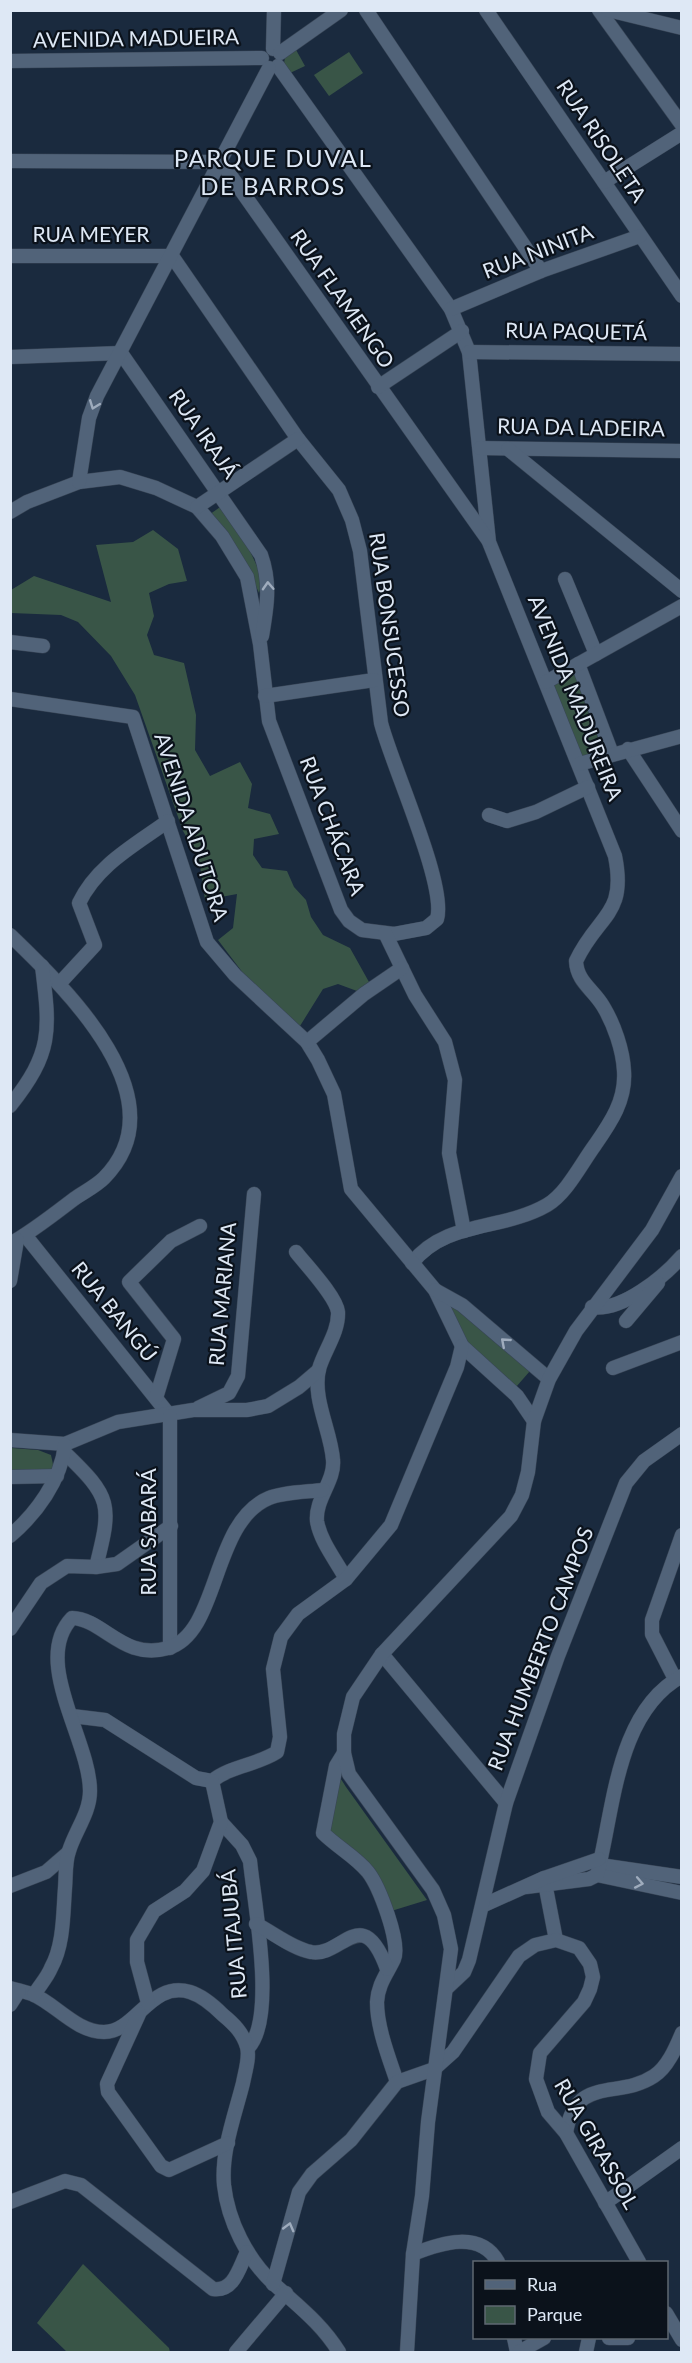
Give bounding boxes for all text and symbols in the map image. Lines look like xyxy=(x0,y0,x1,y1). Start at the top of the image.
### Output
street label: AVENIDA MADUEIRA xyxy=(33,23,240,52)
street label: RUA RISOLETA xyxy=(552,74,653,207)
district label: PARQUE DUVAL DE BARROS xyxy=(174,143,372,200)
street label: RUA NINITA xyxy=(479,218,597,283)
street label: RUA MEYER xyxy=(32,221,150,246)
street label: RUA FLAMENGO xyxy=(286,224,400,372)
street label: RUA PAQUETÁ xyxy=(505,317,648,344)
street label: RUA IRAJÁ xyxy=(164,384,245,483)
one-way arrow xyxy=(89,399,101,410)
street label: RUA DA LADEIRA xyxy=(497,413,666,440)
street label: RUA BONSUCESSO xyxy=(365,531,416,719)
one-way arrow xyxy=(262,582,275,591)
street label: AVENIDA MADUREIRA xyxy=(524,591,629,805)
street label: AVENIDA ADUTORA xyxy=(150,729,235,925)
street label: RUA CHÁCARA xyxy=(295,753,372,899)
street label: RUA MARIANA xyxy=(203,1220,240,1367)
street label: RUA BANGÚ xyxy=(67,1256,163,1366)
one-way arrow xyxy=(501,1338,512,1349)
street label: RUA SABARÁ xyxy=(135,1468,160,1596)
street label: RUA HUMBERTO CAMPOS xyxy=(482,1523,598,1774)
street label: RUA ITAJUBÁ xyxy=(214,1868,251,2000)
one-way arrow xyxy=(634,1876,644,1889)
street label: RUA GIRASSOL xyxy=(550,2074,645,2213)
one-way arrow xyxy=(282,2222,294,2233)
legend xyxy=(473,2261,668,2339)
text: Rua xyxy=(527,2273,557,2295)
text: Parque xyxy=(527,2303,582,2325)

